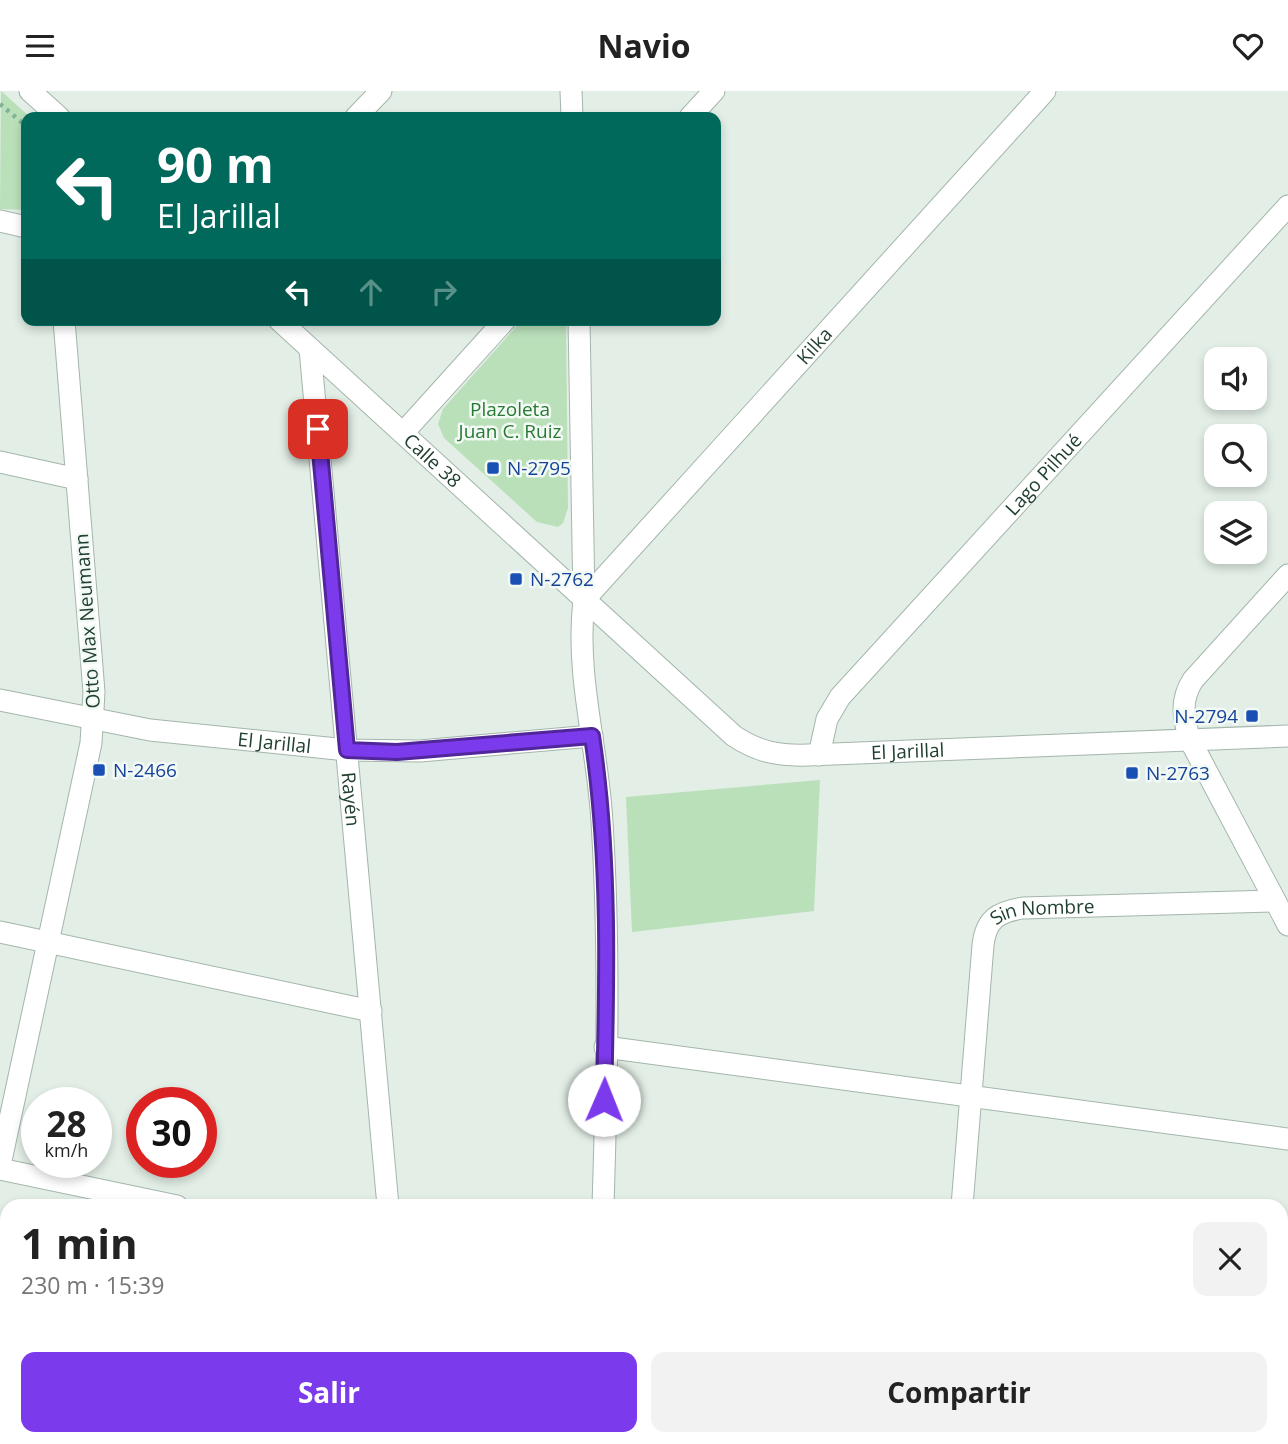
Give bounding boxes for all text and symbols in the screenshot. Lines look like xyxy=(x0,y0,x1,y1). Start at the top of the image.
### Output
text: Navio xyxy=(597,24,691,67)
icon: menu xyxy=(21,27,59,65)
icon: heart xyxy=(1229,27,1267,65)
text: 90 m xyxy=(157,131,274,197)
icon: left xyxy=(42,140,133,231)
text: El Jarillal xyxy=(157,194,281,237)
icon: left xyxy=(279,273,317,311)
icon: ahead xyxy=(352,273,390,311)
icon: right xyxy=(425,273,463,311)
street label: Kilka xyxy=(791,322,838,370)
map controls xyxy=(1204,347,1267,564)
button: sound xyxy=(1204,347,1267,410)
park label: Plazoleta Juan C. Ruiz xyxy=(457,396,562,444)
pin xyxy=(288,399,348,459)
icon: arrive xyxy=(299,410,337,448)
button: search xyxy=(1204,424,1267,487)
street label: Calle 38 xyxy=(398,427,467,493)
street label: Lago Pilhué xyxy=(999,428,1087,521)
place label: N-2795 xyxy=(507,455,571,481)
marker: N-2795 xyxy=(485,460,501,476)
button: layers xyxy=(1204,501,1267,564)
street label: Otto Max Neumann xyxy=(68,533,106,709)
place label: N-2762 xyxy=(530,566,594,592)
marker: N-2762 xyxy=(508,571,524,587)
place label: N-2794 xyxy=(1174,703,1238,729)
marker: N-2794 xyxy=(1244,708,1260,724)
street label: El Jarillal xyxy=(237,726,312,759)
street label: El Jarillal xyxy=(870,737,945,766)
place label: N-2466 xyxy=(113,757,177,783)
place label: N-2763 xyxy=(1146,760,1210,786)
marker: N-2466 xyxy=(91,762,107,778)
marker: N-2763 xyxy=(1124,765,1140,781)
street label: Rayén xyxy=(336,771,366,827)
street label: Sin Nombre xyxy=(984,893,1095,931)
position arrow xyxy=(567,1063,641,1137)
speed limit sign: 30 xyxy=(126,1087,217,1178)
text: 28 xyxy=(46,1100,87,1147)
text: km/h xyxy=(45,1138,88,1162)
text: 1 min xyxy=(21,1214,138,1271)
button: close xyxy=(1193,1222,1267,1296)
text: 230 m · 15:39 xyxy=(21,1269,164,1301)
button: Salir xyxy=(21,1352,637,1432)
button: Compartir xyxy=(651,1352,1267,1432)

